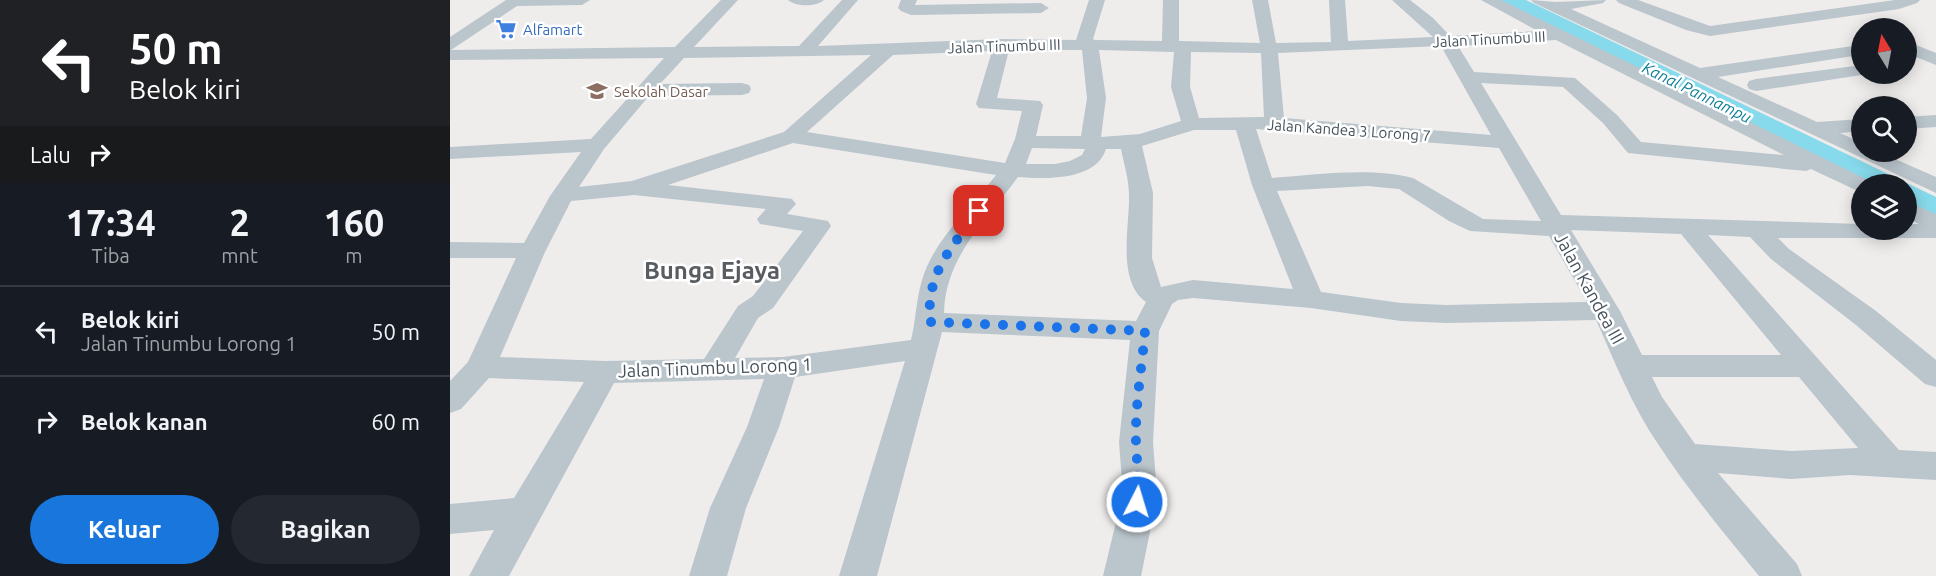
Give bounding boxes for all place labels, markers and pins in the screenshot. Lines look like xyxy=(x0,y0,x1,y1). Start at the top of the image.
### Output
supermarket icon: Alfamart xyxy=(494,17,518,41)
place label: Alfamart xyxy=(523,21,582,38)
school or university icon: Sekolah Dasar xyxy=(585,79,609,103)
place label: Sekolah Dasar xyxy=(614,83,708,100)
pin xyxy=(953,185,1004,236)

